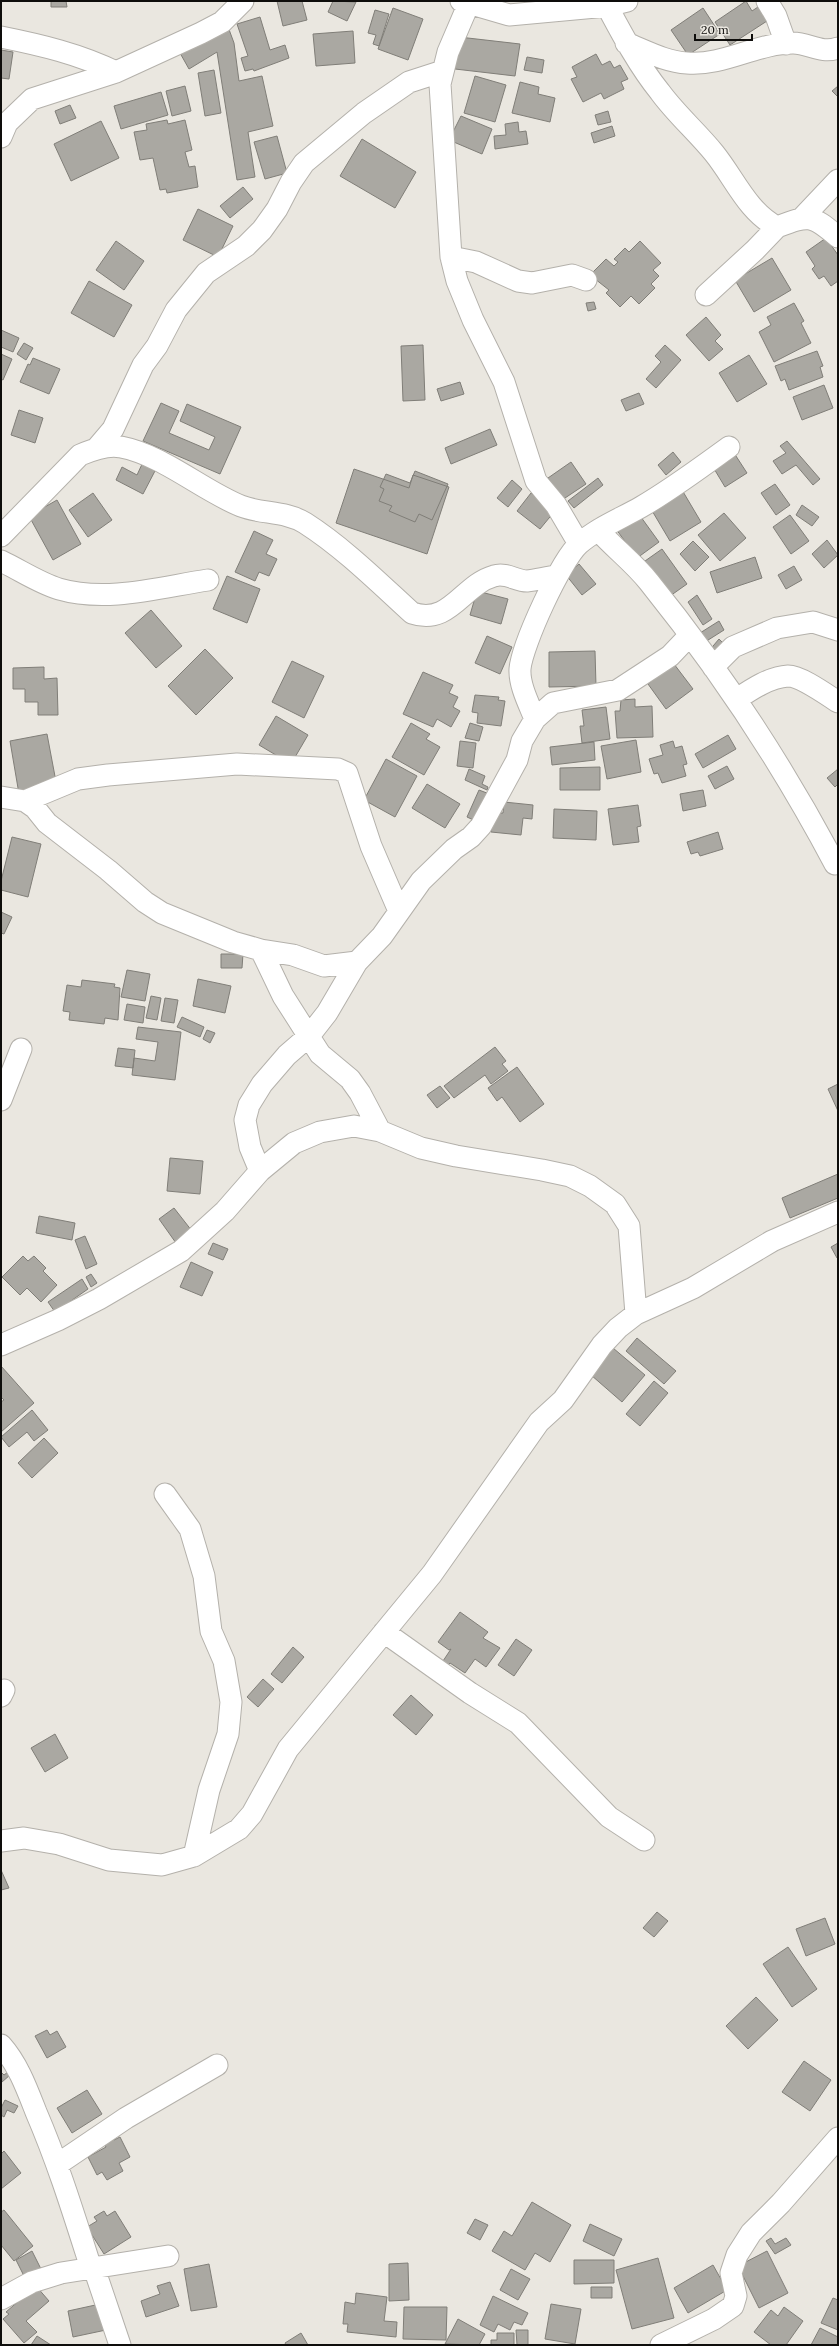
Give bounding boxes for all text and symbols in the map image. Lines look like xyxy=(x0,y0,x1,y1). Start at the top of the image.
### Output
scale bar xyxy=(695,16,752,42)
text: 20 m xyxy=(701,22,729,37)

